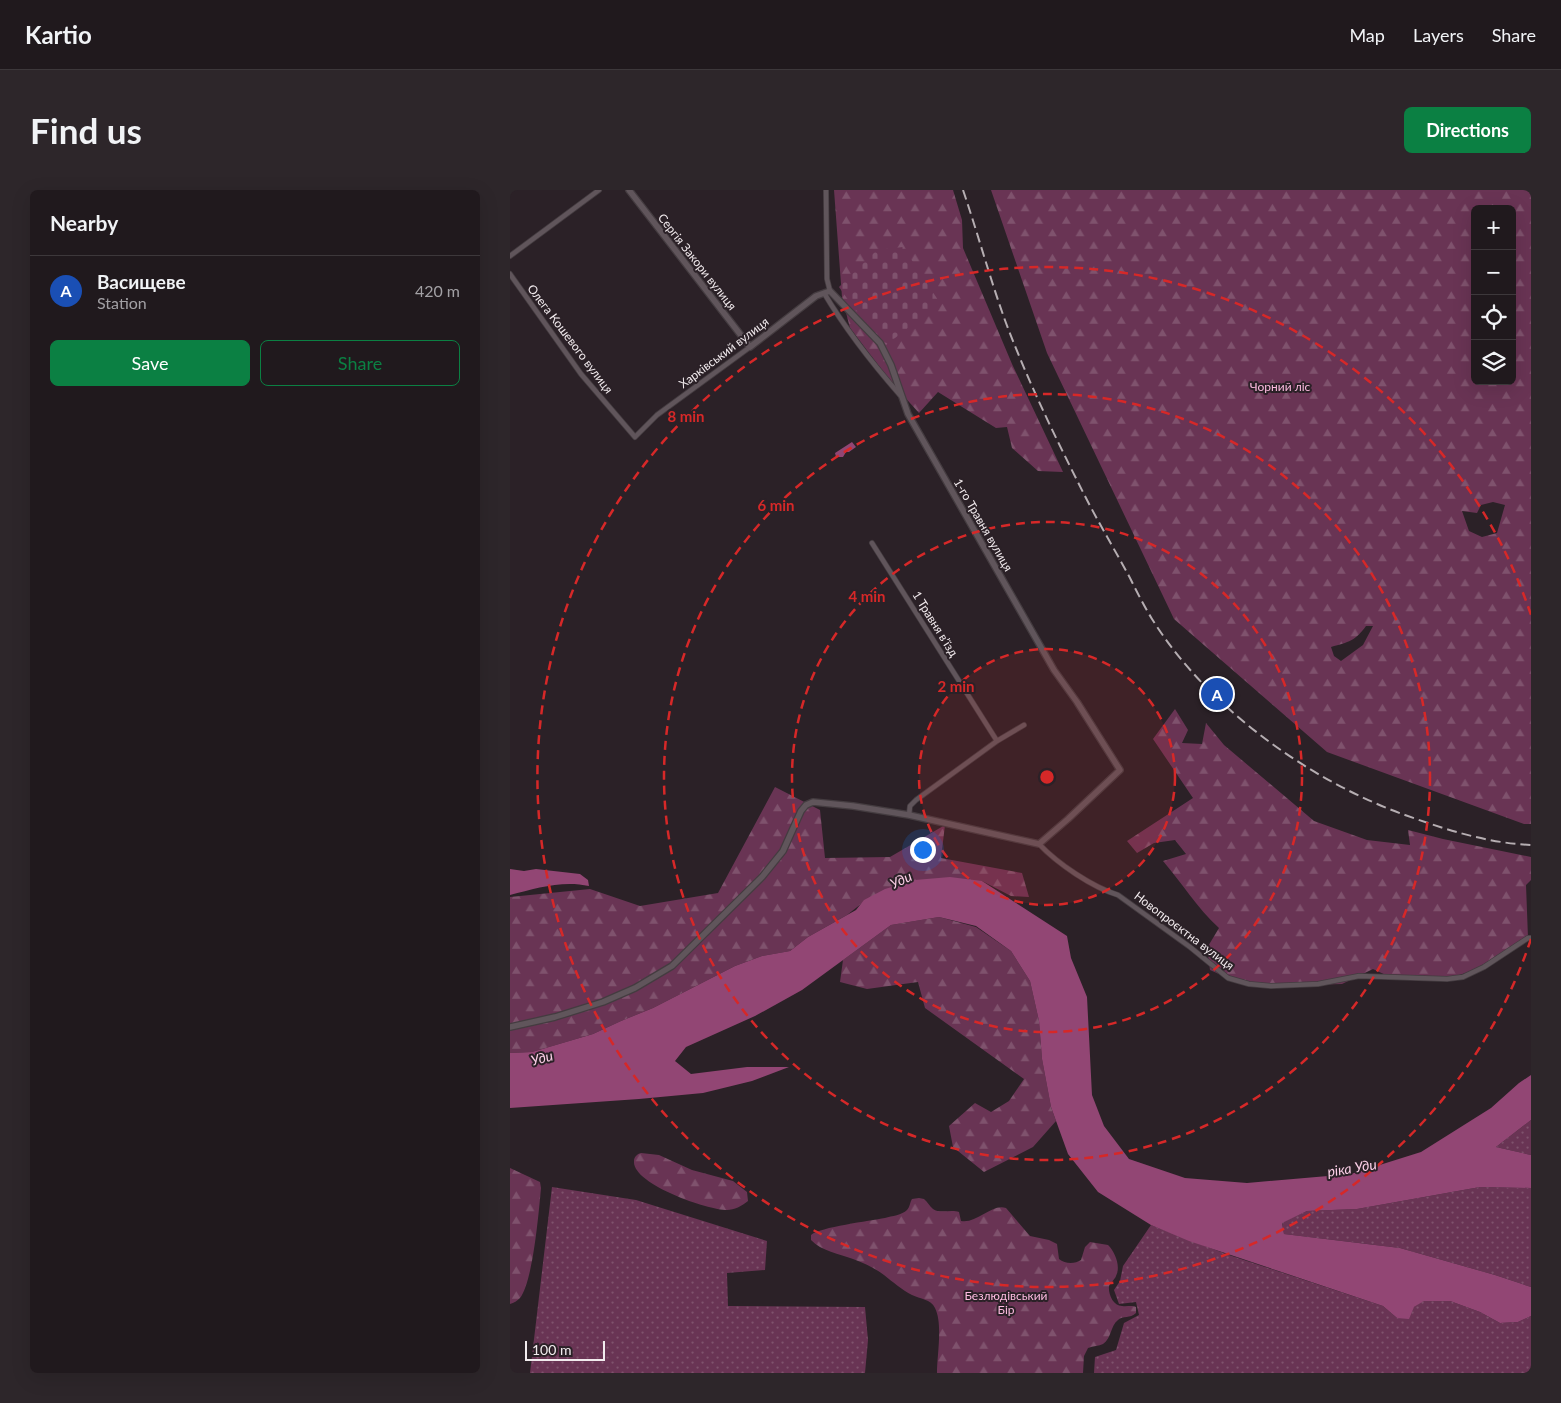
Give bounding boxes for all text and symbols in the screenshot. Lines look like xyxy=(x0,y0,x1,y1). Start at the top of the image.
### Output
text: Kartio xyxy=(25,20,92,49)
text: Map xyxy=(1349,24,1385,46)
text: Layers xyxy=(1413,24,1464,46)
text: Share xyxy=(1492,24,1536,46)
button: Directions xyxy=(1404,107,1531,153)
text: Find us xyxy=(30,109,142,151)
map controls xyxy=(1471,205,1516,385)
button: + xyxy=(1471,205,1516,250)
text: Nearby xyxy=(50,210,118,235)
street label: Сергія Закори вулиця xyxy=(655,210,740,313)
button: − xyxy=(1471,250,1516,295)
text: Васищеве xyxy=(97,270,186,293)
text: A xyxy=(60,281,72,300)
text: 420 m xyxy=(415,281,460,300)
street label: Олега Кошевого вулиця xyxy=(524,281,616,396)
text: Station xyxy=(97,293,147,312)
button: locate xyxy=(1471,295,1516,340)
street label: Харківський вулиця xyxy=(676,314,772,391)
button: Save xyxy=(50,340,250,386)
button: Share xyxy=(260,340,460,386)
button: layers xyxy=(1471,340,1516,385)
park label: Чорний ліс xyxy=(1250,379,1311,394)
text: 8 min xyxy=(667,407,705,425)
street label: 1-го Травня вулиця xyxy=(951,476,1016,574)
text: 6 min xyxy=(757,496,795,514)
text: 4 min xyxy=(848,587,886,605)
street label: 1 Травня в’їзд xyxy=(909,588,962,660)
pin: A xyxy=(1201,675,1233,713)
text: 2 min xyxy=(937,677,975,695)
centre of rings xyxy=(1038,768,1056,786)
your location xyxy=(910,837,936,863)
water label: Уди xyxy=(887,867,914,892)
street label: Новопроєктна вулиця xyxy=(1131,888,1237,973)
water label: Уди xyxy=(529,1046,555,1069)
water label: ріка Уди xyxy=(1326,1155,1378,1180)
park label: Безлюдівський Бір xyxy=(964,1288,1048,1317)
scale bar xyxy=(525,1338,605,1361)
text: 100 m xyxy=(532,1341,571,1358)

